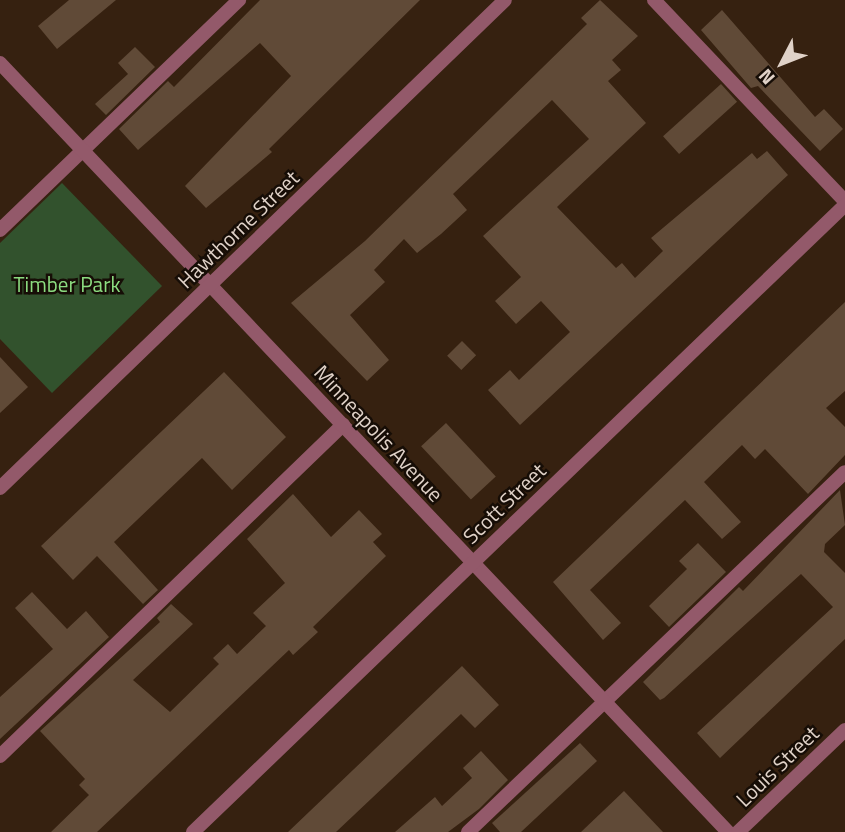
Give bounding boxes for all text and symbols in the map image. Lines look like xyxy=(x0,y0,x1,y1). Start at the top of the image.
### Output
north arrow xyxy=(747,28,817,98)
text: N xyxy=(751,63,781,92)
street label: Hawthorne Street xyxy=(172,165,304,293)
park label: Timber Park xyxy=(14,271,120,297)
street label: Minneapolis Avenue xyxy=(309,359,449,507)
street label: Scott Street xyxy=(458,457,550,549)
street label: Louis Street xyxy=(730,720,824,812)

